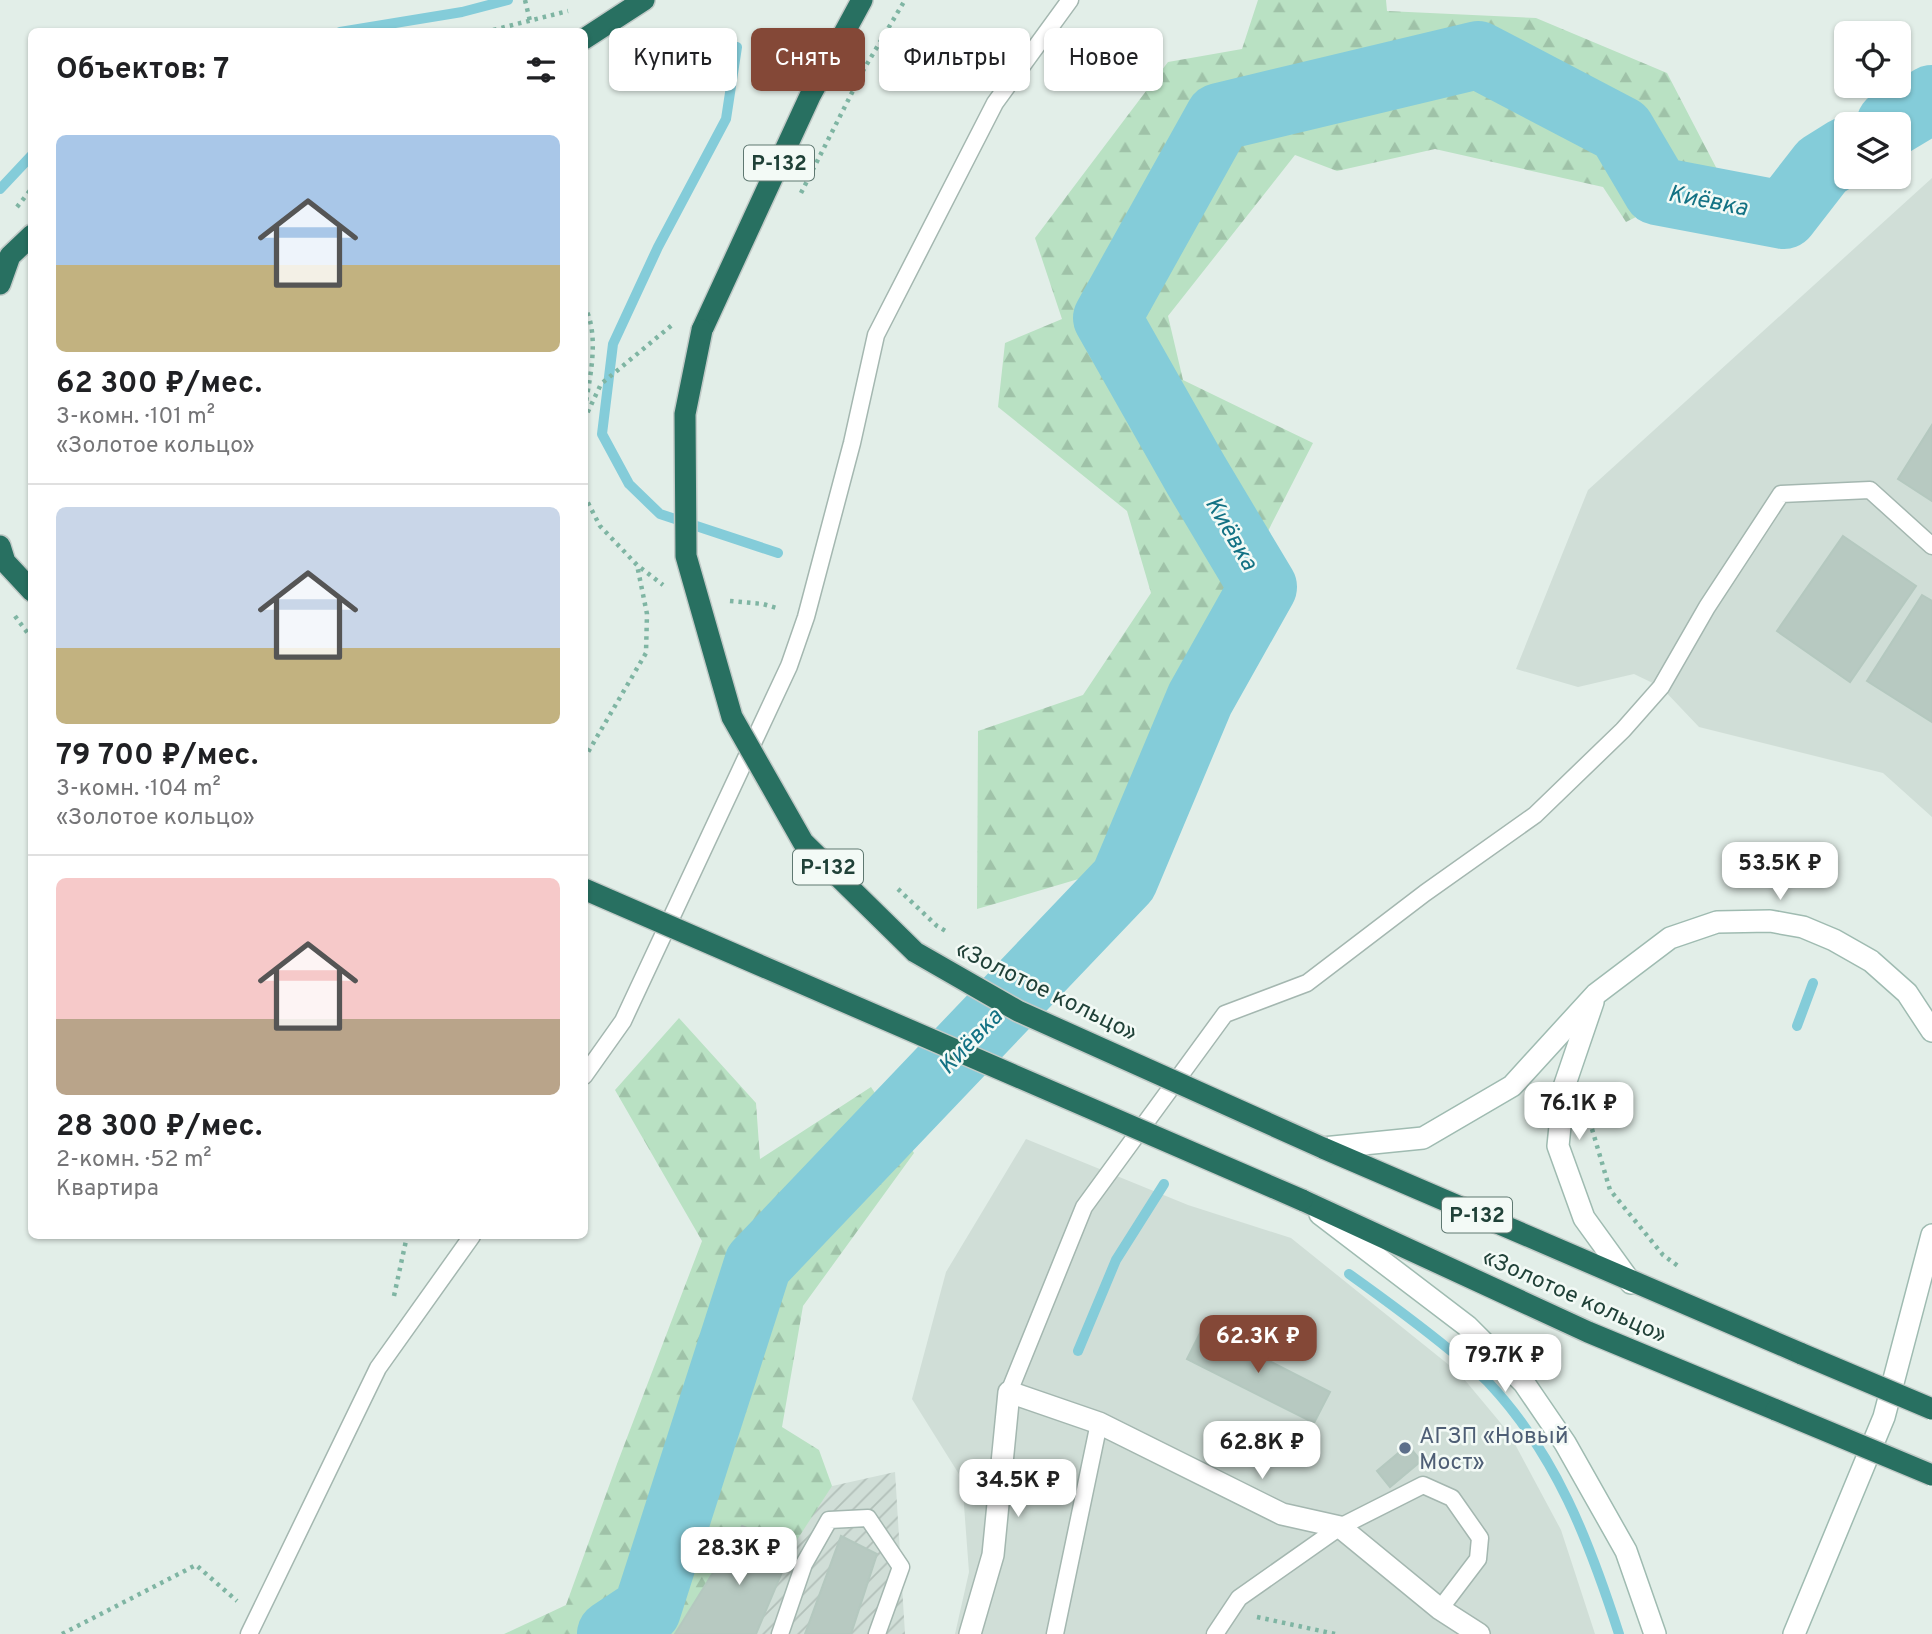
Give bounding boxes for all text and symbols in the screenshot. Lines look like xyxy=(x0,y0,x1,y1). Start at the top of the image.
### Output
map controls xyxy=(1834,21,1911,189)
button: locate xyxy=(1834,21,1911,98)
chip: Купить xyxy=(609,28,737,91)
chip: Снять xyxy=(751,28,865,91)
chip: Фильтры xyxy=(879,28,1030,91)
chip: Новое xyxy=(1044,28,1163,91)
icon: filters xyxy=(522,51,560,89)
text: Объектов: 7 xyxy=(56,52,229,89)
button: layers xyxy=(1834,112,1911,189)
road number: Р-132 xyxy=(744,146,814,180)
icon: home xyxy=(245,180,371,306)
water label: Киёвка xyxy=(1665,180,1750,224)
text: 62 300 ₽/мес. xyxy=(56,366,262,403)
text: 3-комн. · 101 m² xyxy=(56,403,215,432)
text: «Золотое кольцо» xyxy=(56,432,255,461)
water label: Киёвка xyxy=(1197,492,1264,577)
icon: home xyxy=(245,552,371,678)
text: 79 700 ₽/мес. xyxy=(56,738,258,775)
text: 3-комн. · 104 m² xyxy=(56,775,221,804)
text: «Золотое кольцо» xyxy=(56,804,255,833)
pin: 53.5K ₽ xyxy=(1715,842,1845,902)
road number: Р-132 xyxy=(793,850,863,884)
text: 53.5K ₽ xyxy=(1738,850,1822,879)
icon: home xyxy=(245,923,371,1049)
street label: «Золотое кольцо» xyxy=(950,936,1142,1049)
water label: Киёвка xyxy=(933,1003,1011,1082)
pin: 76.1K ₽ xyxy=(1514,1082,1644,1142)
text: 76.1K ₽ xyxy=(1540,1090,1618,1119)
text: 28 300 ₽/мес. xyxy=(56,1109,262,1146)
text: 2-комн. · 52 m² xyxy=(56,1146,212,1175)
text: Квартира xyxy=(56,1175,159,1204)
road number: Р-132 xyxy=(1442,1198,1512,1232)
street label: «Золотое кольцо» xyxy=(1477,1244,1671,1351)
pin: 62.3K ₽ xyxy=(1193,1316,1323,1375)
text: 62.3K ₽ xyxy=(1216,1323,1300,1352)
pin: 79.7K ₽ xyxy=(1440,1334,1570,1394)
text: 79.7K ₽ xyxy=(1465,1342,1545,1371)
pin: 62.8K ₽ xyxy=(1197,1422,1327,1481)
place label: АГЗП «Новый Мост» xyxy=(1419,1423,1568,1478)
text: 62.8K ₽ xyxy=(1219,1429,1305,1458)
marker: АГЗП «Новый Мост» xyxy=(1397,1440,1413,1456)
pin: 34.5K ₽ xyxy=(953,1460,1083,1519)
text: 34.5K ₽ xyxy=(975,1467,1061,1496)
pin: 28.3K ₽ xyxy=(674,1528,804,1587)
text: 28.3K ₽ xyxy=(697,1535,781,1564)

